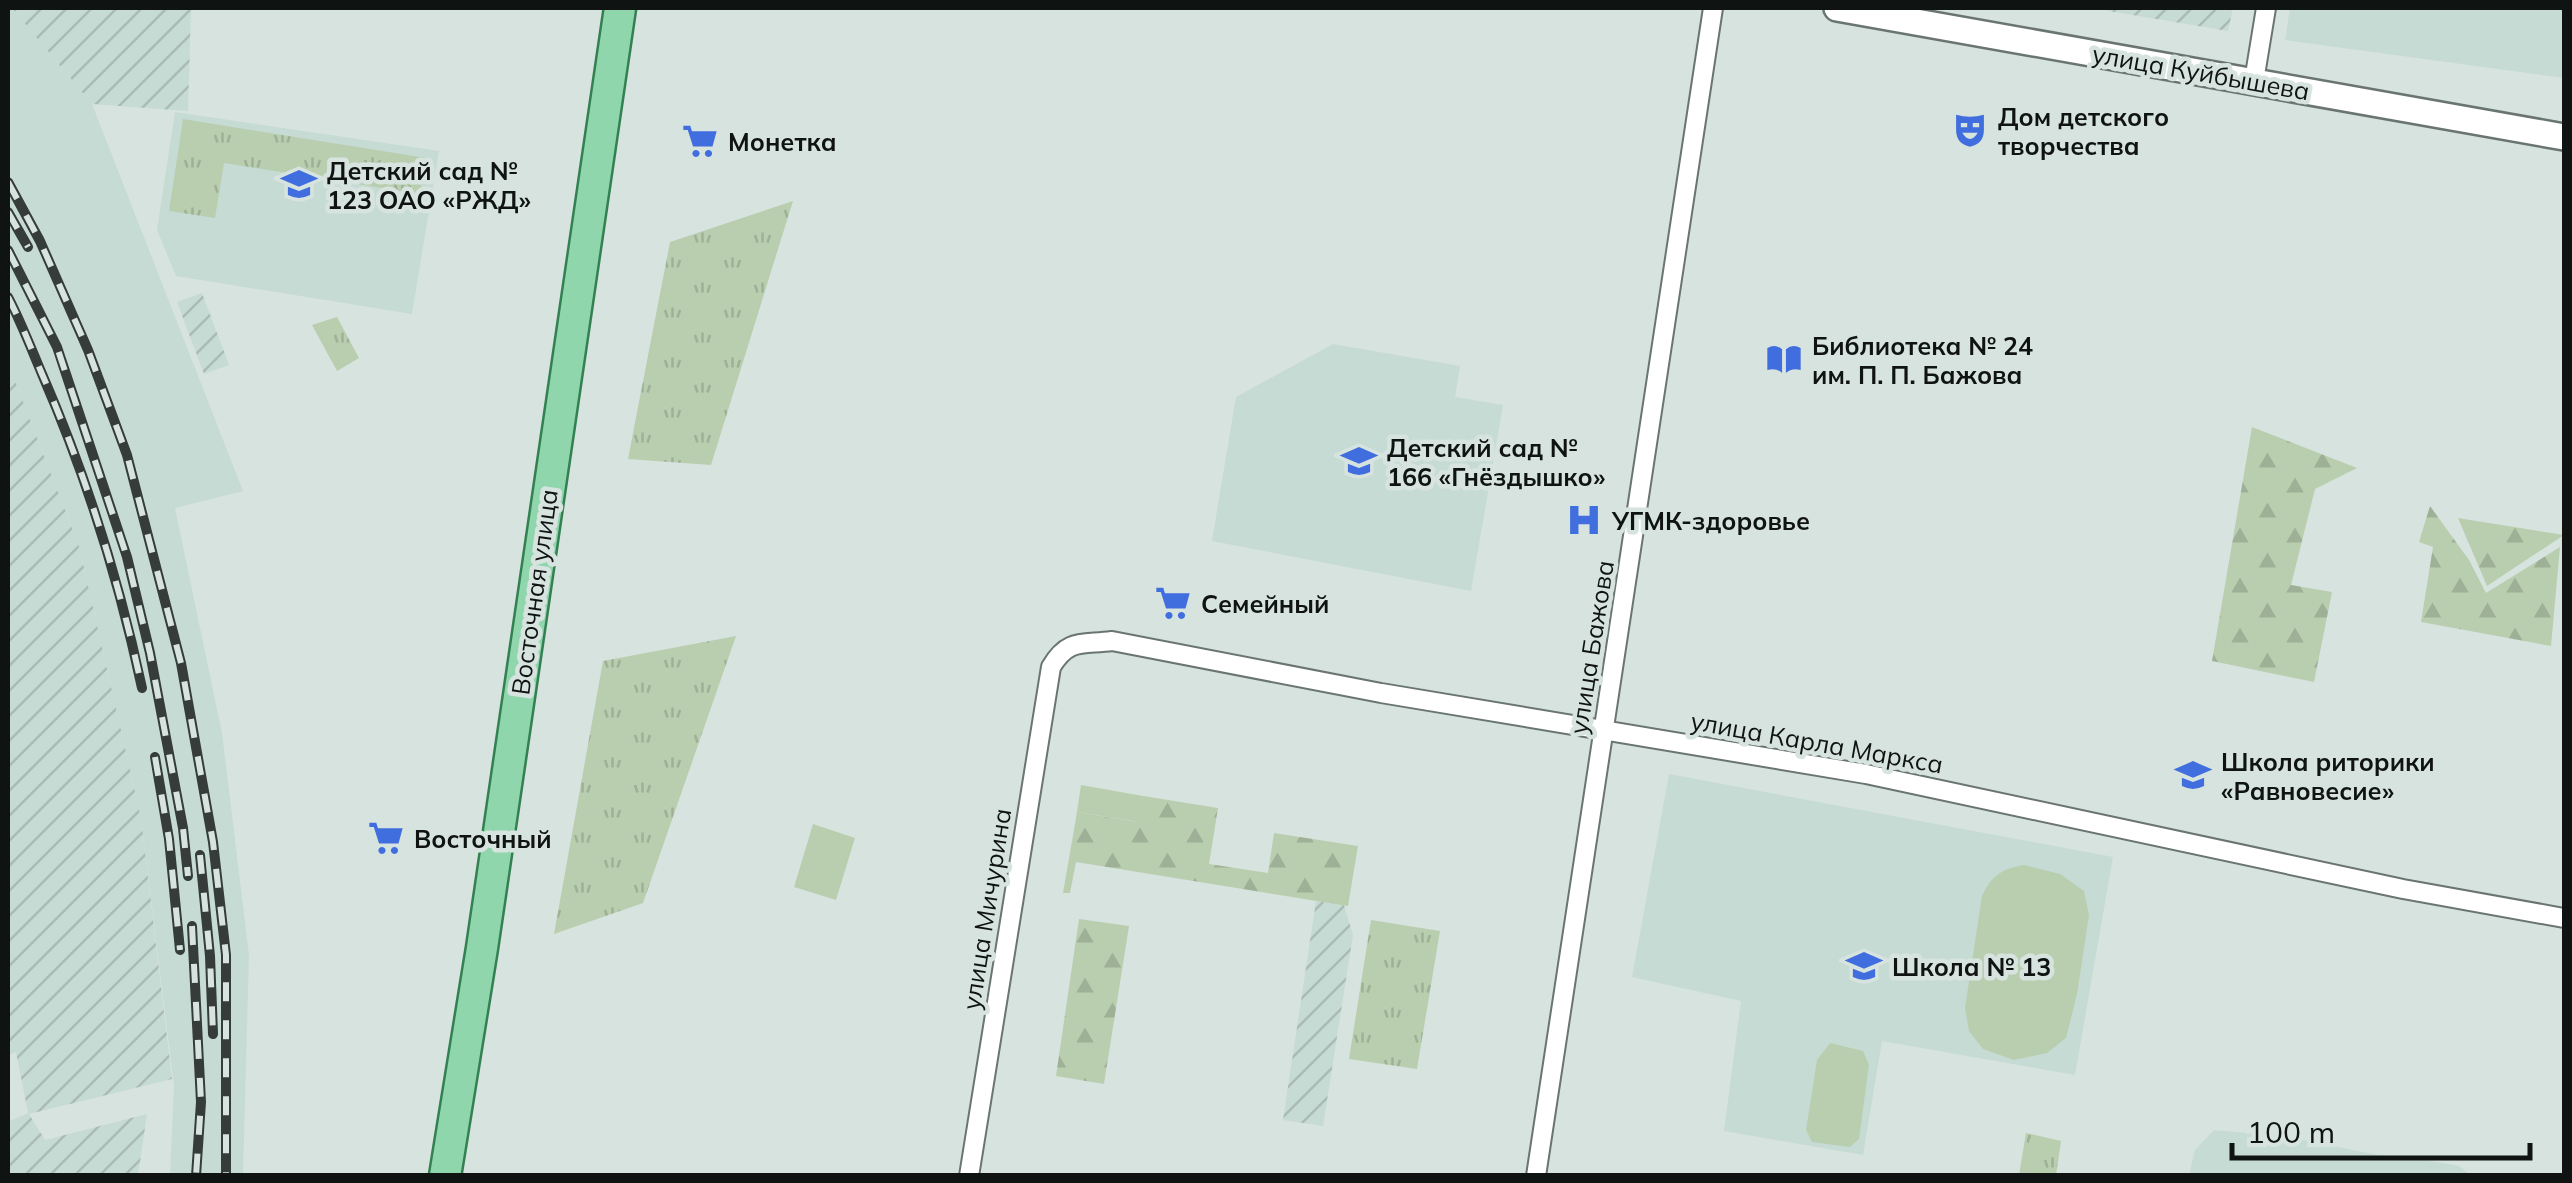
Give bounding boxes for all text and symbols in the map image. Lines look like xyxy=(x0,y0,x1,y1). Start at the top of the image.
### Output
street label: улица Куйбышева xyxy=(2090,38,2312,106)
place label: Дом детского творчества xyxy=(1998,101,2169,161)
theatre icon: Дом детского творчества xyxy=(1951,111,1989,149)
supermarket icon: Монетка xyxy=(681,122,719,160)
place label: Монетка xyxy=(728,126,837,157)
place label: Детский сад № 123 ОАО «РЖД» xyxy=(327,155,531,215)
school or university icon: Детский сад № 123 ОАО «РЖД» xyxy=(280,165,318,203)
place label: Библиотека № 24 им. П. П. Бажова xyxy=(1812,330,2033,390)
library icon: Библиотека № 24 им. П. П. Бажова xyxy=(1765,340,1803,378)
place label: Детский сад № 166 «Гнёздышко» xyxy=(1387,432,1605,492)
school or university icon: Детский сад № 166 «Гнёздышко» xyxy=(1340,442,1378,480)
street label: Восточная улица xyxy=(504,487,564,697)
hospital icon: УГМК-здоровье xyxy=(1565,501,1603,539)
place label: УГМК-здоровье xyxy=(1611,505,1810,536)
street label: улица Бажова xyxy=(1562,558,1620,736)
supermarket icon: Семейный xyxy=(1154,584,1192,622)
place label: Семейный xyxy=(1201,588,1329,619)
street label: улица Карла Маркса xyxy=(1688,705,1946,779)
place label: Школа риторики «Равновесие» xyxy=(2221,746,2435,806)
school or university icon: Школа риторики «Равновесие» xyxy=(2174,756,2212,794)
street label: улица Мичурина xyxy=(955,806,1017,1012)
supermarket icon: Восточный xyxy=(367,819,405,857)
place label: Восточный xyxy=(414,823,552,854)
school or university icon: Школа № 13 xyxy=(1845,947,1883,985)
place label: Школа № 13 xyxy=(1892,951,2051,982)
scale bar xyxy=(2232,1098,2530,1160)
text: 100 m xyxy=(2247,1113,2335,1151)

